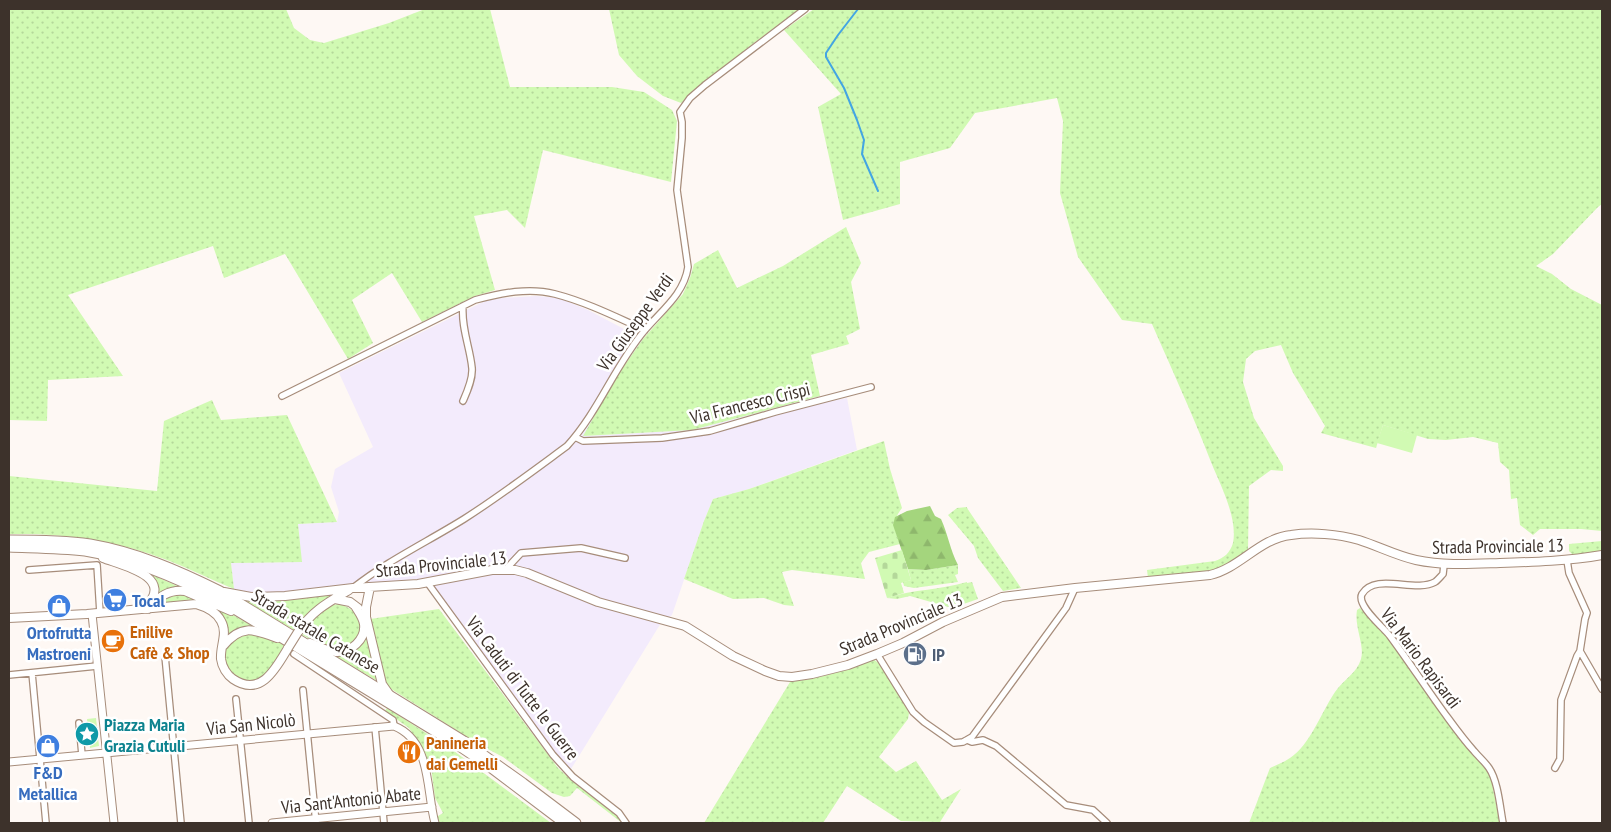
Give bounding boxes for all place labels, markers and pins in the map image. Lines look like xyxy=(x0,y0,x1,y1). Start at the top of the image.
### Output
supermarket icon: Tocal xyxy=(102,587,128,613)
place label: Tocal xyxy=(132,589,165,612)
shop icon: Ortofrutta Mastroeni xyxy=(46,593,72,619)
place label: Enilive Cafè & Shop xyxy=(130,620,210,664)
place label: Ortofrutta Mastroeni xyxy=(27,621,91,665)
cafe icon: Enilive Cafè & Shop xyxy=(100,628,126,654)
fuel station icon: IP xyxy=(902,641,928,667)
place label: IP xyxy=(932,643,945,666)
place label: Piazza Maria Grazia Cutuli xyxy=(104,713,185,757)
place icon: Piazza Maria Grazia Cutuli xyxy=(74,721,100,747)
place label: Panineria dai Gemelli xyxy=(426,731,498,775)
shop icon: F&D Metallica xyxy=(35,733,61,759)
restaurant icon: Panineria dai Gemelli xyxy=(396,739,422,765)
place label: F&D Metallica xyxy=(19,761,77,805)

